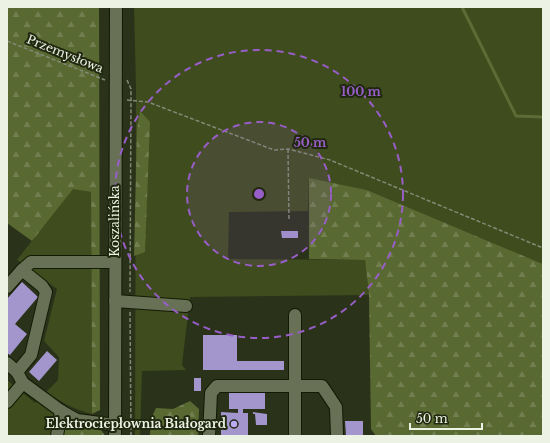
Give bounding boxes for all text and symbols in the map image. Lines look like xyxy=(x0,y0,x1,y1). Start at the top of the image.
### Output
street label: Przemysłowa xyxy=(25,31,106,76)
text: 100 m xyxy=(341,84,382,99)
text: 50 m xyxy=(294,135,327,150)
street label: Koszalińska xyxy=(107,185,122,257)
centre of rings xyxy=(252,187,266,201)
scale bar xyxy=(410,405,482,431)
text: 50 m xyxy=(416,411,448,426)
place label: Elektrociepłownia Białogard xyxy=(45,416,227,431)
marker: Elektrociepłownia Białogard xyxy=(229,419,239,429)

